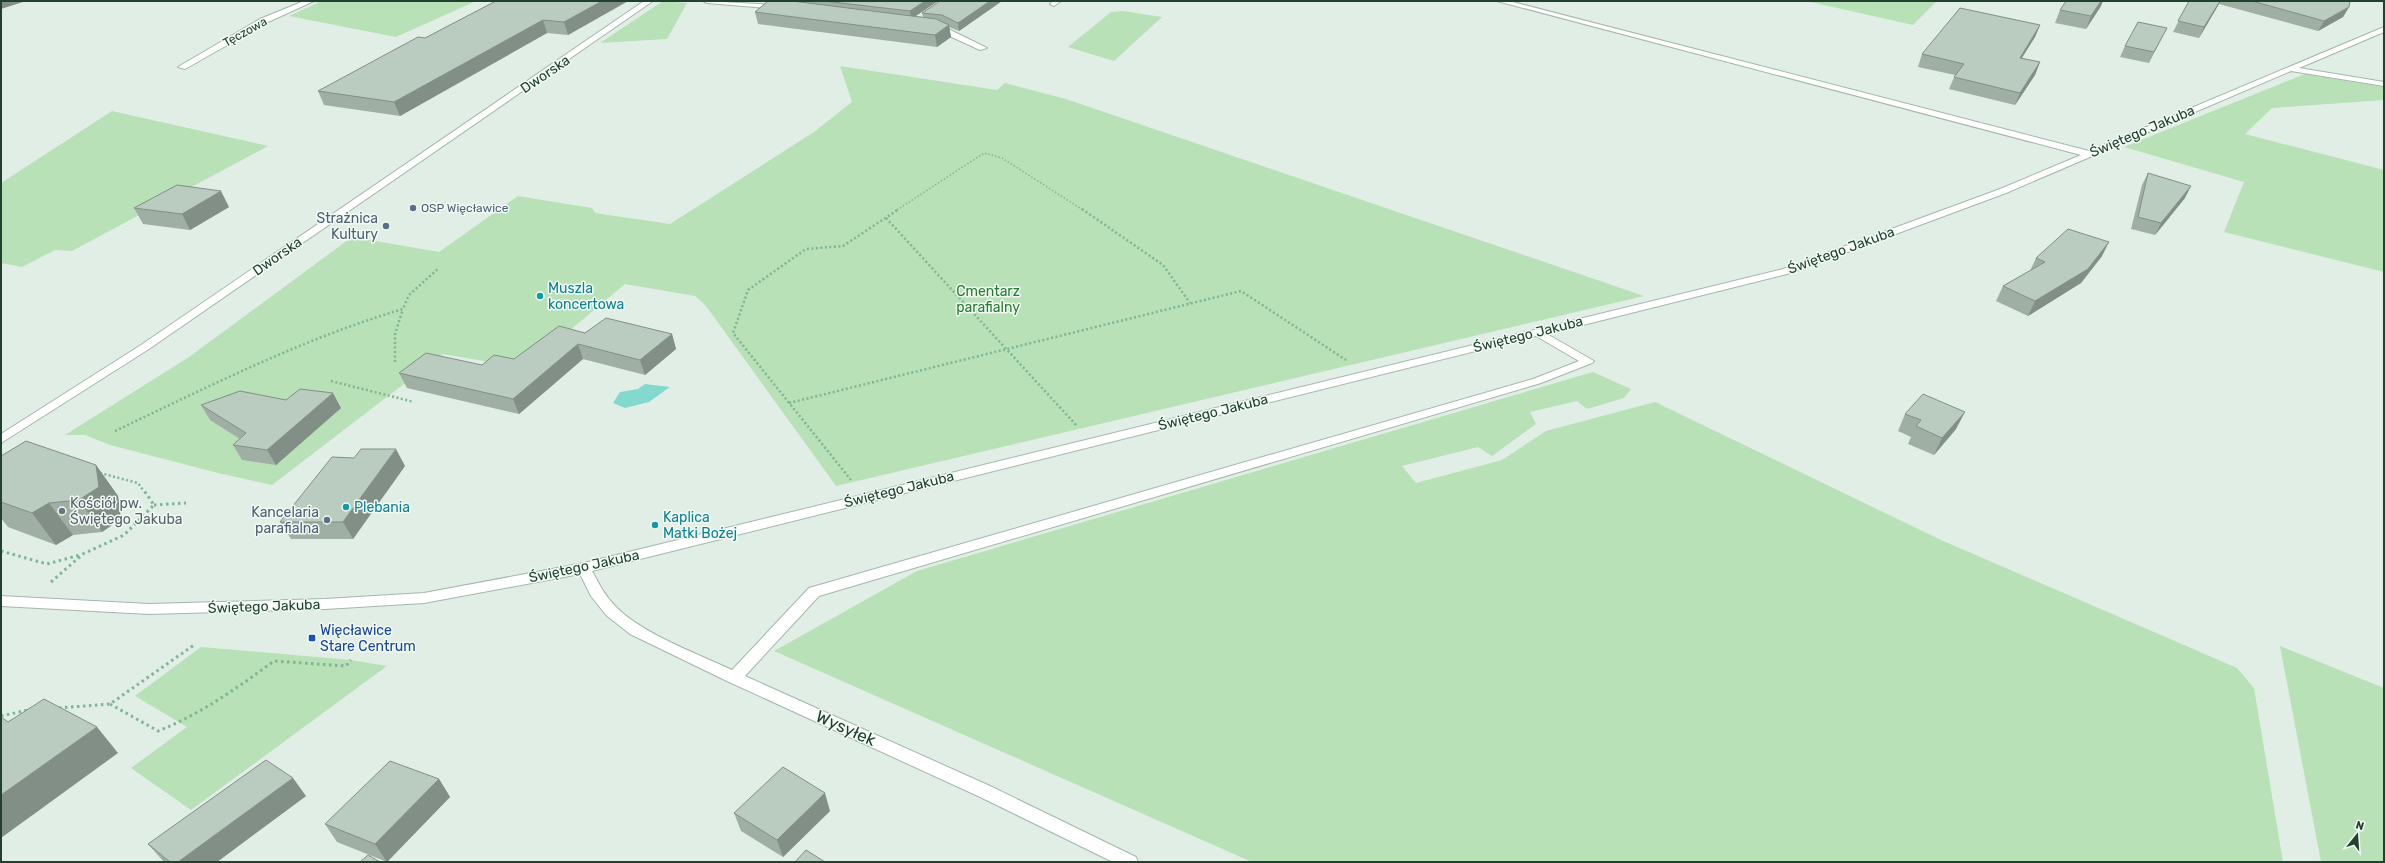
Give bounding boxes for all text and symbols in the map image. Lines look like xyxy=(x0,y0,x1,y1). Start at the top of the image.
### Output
street label: Tęczowa xyxy=(221,14,269,50)
street label: Dworska xyxy=(517,52,573,97)
street label: Świętego Jakuba xyxy=(2087,101,2197,161)
place label: OSP Więcławice xyxy=(421,201,509,215)
marker: OSP Więcławice xyxy=(408,203,418,213)
place label: Strażnica Kultury xyxy=(316,210,378,243)
marker: Strażnica Kultury xyxy=(381,221,391,231)
street label: Świętego Jakuba xyxy=(1785,222,1897,278)
street label: Dworska xyxy=(249,233,305,279)
place label: Muszla koncertowa xyxy=(548,280,624,313)
park label: Cmentarz parafialny xyxy=(956,283,1020,316)
marker: Muszla koncertowa xyxy=(535,291,545,301)
street label: Świętego Jakuba xyxy=(1471,312,1585,356)
street label: Świętego Jakuba xyxy=(1156,390,1270,434)
street label: Świętego Jakuba xyxy=(842,467,956,511)
place label: Kościół pw. Świętego Jakuba xyxy=(70,495,183,528)
place label: Plebania xyxy=(354,499,410,516)
marker: Plebania xyxy=(341,502,351,512)
place label: Kancelaria parafialna xyxy=(251,504,319,537)
marker: Kościół pw. Świętego Jakuba xyxy=(57,506,67,516)
place label: Kaplica Matki Bożej xyxy=(663,509,737,542)
marker: Kancelaria parafialna xyxy=(322,515,332,525)
marker: Kaplica Matki Bożej xyxy=(650,520,660,530)
street label: Świętego Jakuba xyxy=(527,545,641,587)
street label: Świętego Jakuba xyxy=(207,595,321,617)
place label: Więcławice Stare Centrum xyxy=(320,622,416,655)
marker: Więcławice Stare Centrum xyxy=(307,633,317,643)
street label: Wysyłek xyxy=(813,706,879,750)
north arrow xyxy=(2337,815,2377,855)
text: N xyxy=(2354,819,2366,833)

